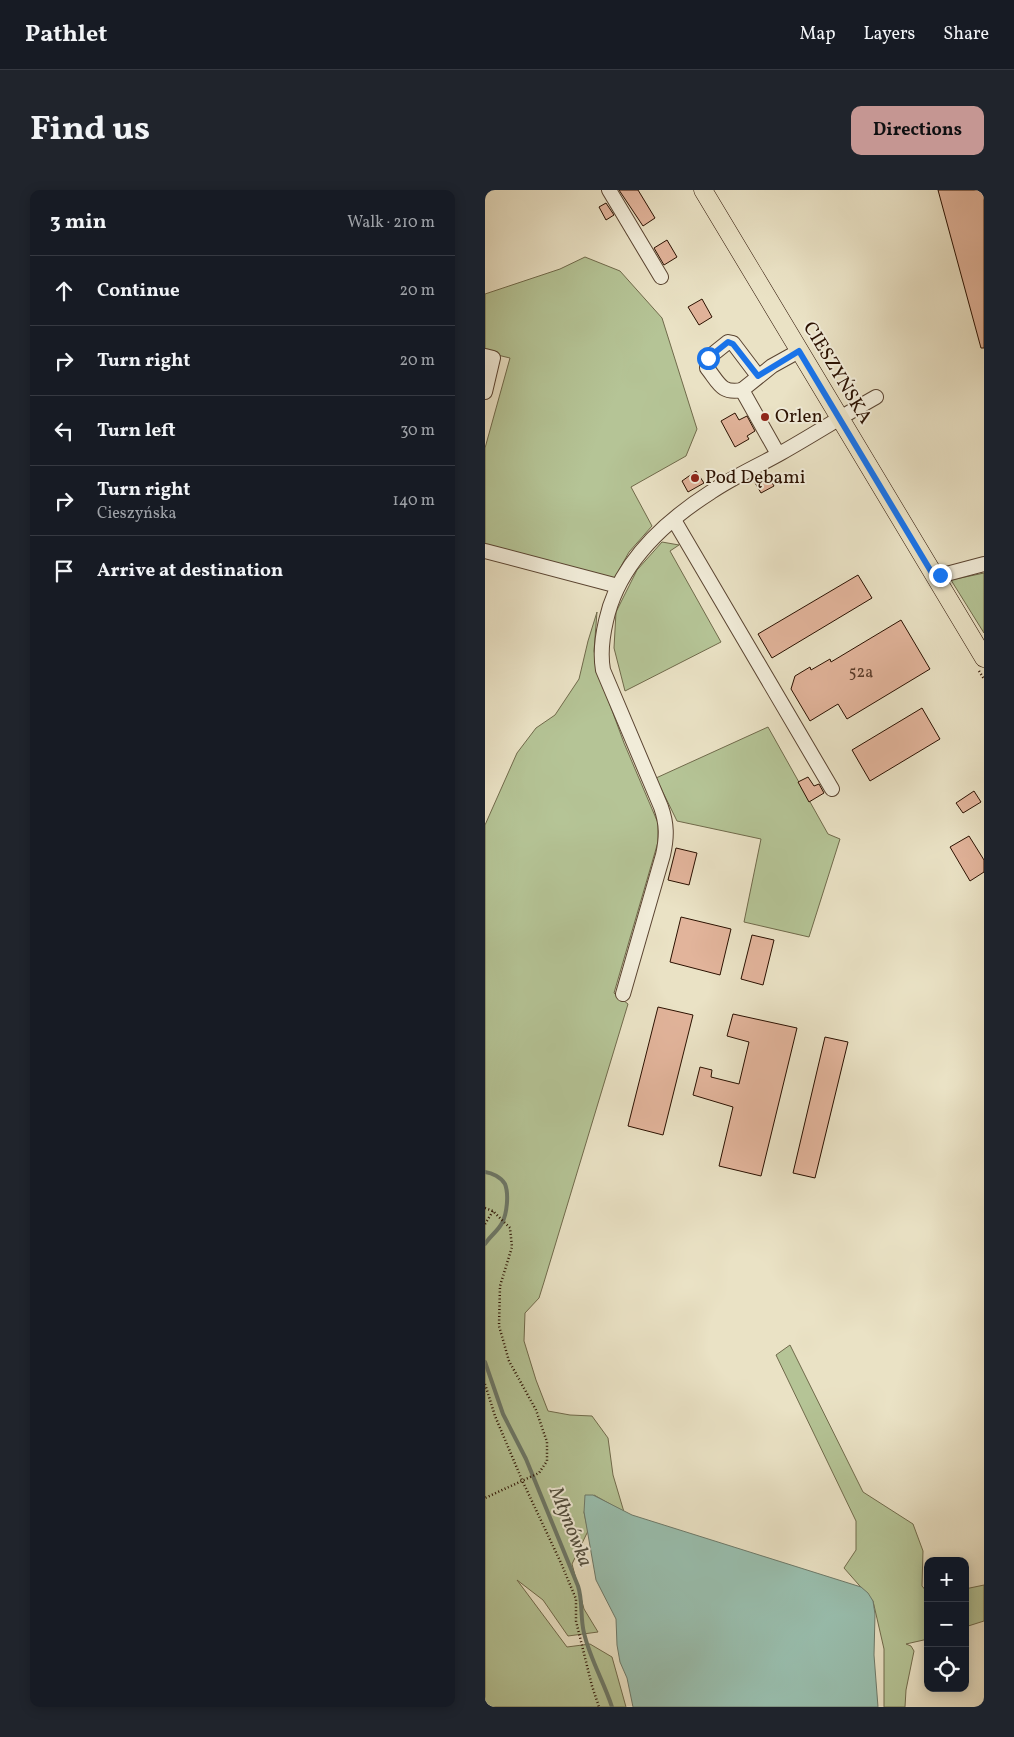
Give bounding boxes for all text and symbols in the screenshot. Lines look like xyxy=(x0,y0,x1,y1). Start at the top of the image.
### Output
text: Pathlet xyxy=(25,18,107,52)
text: Map xyxy=(799,22,835,47)
text: Layers xyxy=(863,22,915,47)
text: Share xyxy=(943,22,989,47)
text: Find us xyxy=(30,106,150,154)
button: Directions xyxy=(851,106,984,155)
text: 3 min xyxy=(50,208,106,237)
text: Walk · 210 m xyxy=(347,212,435,234)
icon: ahead xyxy=(50,277,78,305)
text: Continue xyxy=(97,278,180,304)
text: 20 m xyxy=(400,280,435,302)
street label: CIESZYŃSKA xyxy=(796,317,878,429)
icon: right xyxy=(50,347,78,375)
route start xyxy=(697,347,720,370)
text: Turn right xyxy=(97,348,190,374)
text: 20 m xyxy=(400,350,435,372)
place label: Orlen xyxy=(775,404,823,430)
marker: Orlen xyxy=(759,411,771,423)
icon: left xyxy=(50,417,78,445)
text: Turn left xyxy=(97,418,176,444)
text: 30 m xyxy=(400,420,435,442)
place label: Pod Dębami xyxy=(705,465,806,491)
marker: Pod Dębami xyxy=(689,472,701,484)
text: Turn right xyxy=(97,477,190,503)
icon: right xyxy=(50,487,78,515)
text: 140 m xyxy=(393,490,435,512)
text: Cieszyńska xyxy=(97,503,176,525)
icon: arrive xyxy=(50,557,78,585)
text: Arrive at destination xyxy=(97,558,283,584)
route end xyxy=(929,564,952,587)
house number: 52a xyxy=(849,662,873,684)
water label: Młynówka xyxy=(541,1482,599,1571)
map controls xyxy=(924,1557,969,1692)
button: + xyxy=(924,1557,969,1602)
button: − xyxy=(924,1602,969,1647)
button: locate xyxy=(924,1647,969,1692)

